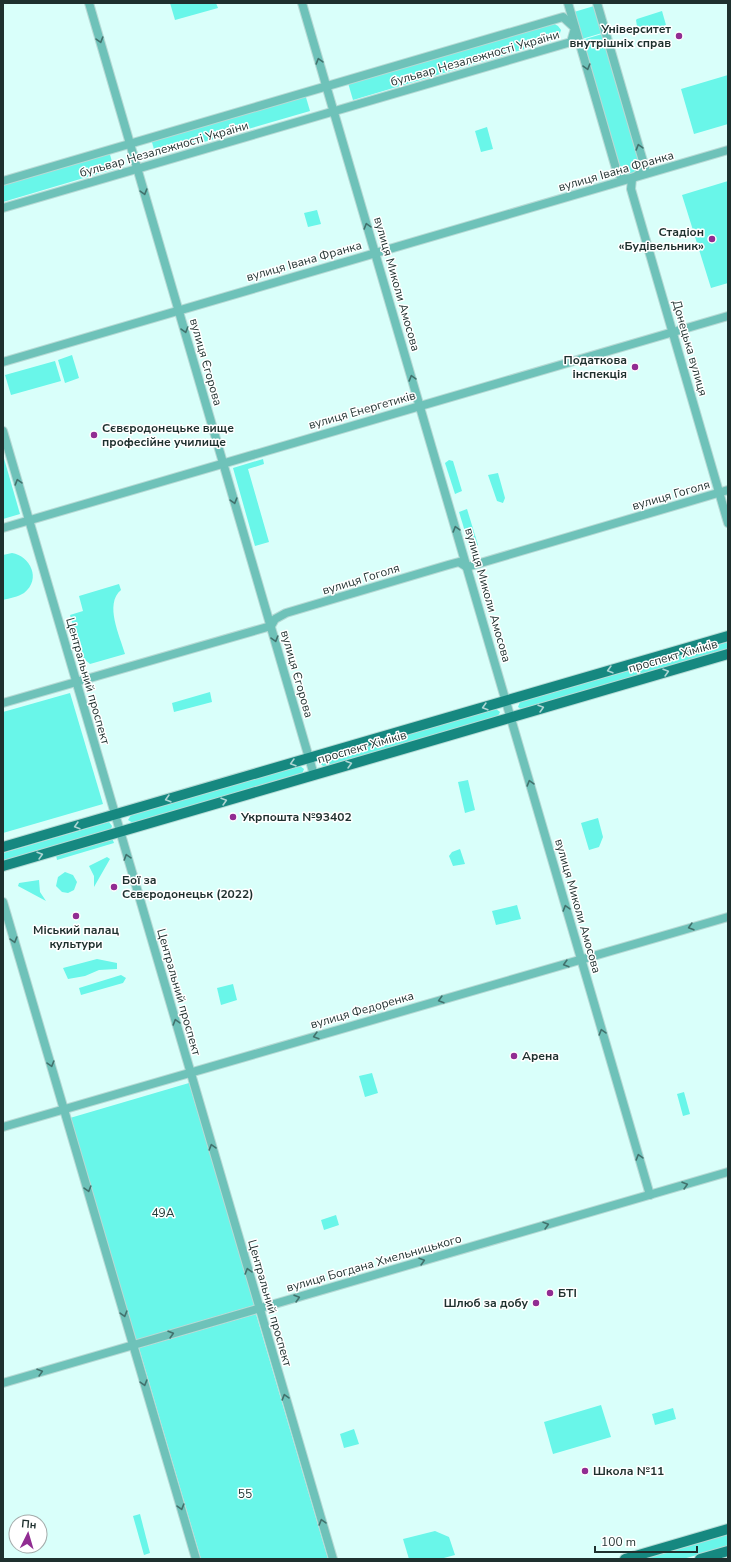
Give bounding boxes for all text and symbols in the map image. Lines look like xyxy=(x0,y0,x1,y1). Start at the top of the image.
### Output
place label: Університет внутрішніх справ xyxy=(570,21,671,51)
street label: бульвар Незалежності України xyxy=(389,26,561,90)
marker: Університет внутрішніх справ xyxy=(674,31,684,41)
one-way arrow xyxy=(95,37,104,44)
one-way arrow xyxy=(315,58,324,65)
one-way arrow xyxy=(582,64,591,71)
street label: бульвар Незалежності України xyxy=(78,117,250,181)
one-way arrow xyxy=(635,144,644,151)
street label: вулиця Івана Франка xyxy=(556,147,676,195)
one-way arrow xyxy=(139,188,148,195)
street label: вулиця Миколи Амосова xyxy=(370,215,424,353)
one-way arrow xyxy=(363,223,372,230)
place label: Стадіон «Будівельник» xyxy=(619,224,704,254)
marker: Стадіон «Будівельник» xyxy=(707,234,717,244)
street label: вулиця Івана Франка xyxy=(244,237,364,285)
street label: Донецька вулиця xyxy=(669,298,711,398)
street label: вулиця Єгорова xyxy=(186,316,226,408)
one-way arrow xyxy=(180,327,189,334)
place label: Податкова інспекція xyxy=(564,352,627,382)
marker: Податкова інспекція xyxy=(630,362,640,372)
one-way arrow xyxy=(408,374,417,381)
street label: вулиця Енергетиків xyxy=(307,387,418,433)
place label: Сєвєродонецьке вище професійне училище xyxy=(102,420,234,450)
marker: Сєвєродонецьке вище професійне училище xyxy=(89,430,99,440)
street label: вулиця Гоголя xyxy=(630,476,712,514)
one-way arrow xyxy=(14,479,23,486)
one-way arrow xyxy=(229,497,238,504)
one-way arrow xyxy=(452,526,461,533)
street label: вулиця Миколи Амосова xyxy=(461,526,515,664)
street label: вулиця Гоголя xyxy=(320,560,402,598)
street label: Центральний проспект xyxy=(62,616,114,747)
street label: вулиця Єгорова xyxy=(277,628,317,720)
street label: проспект Хіміків xyxy=(627,635,720,676)
one-way arrow xyxy=(270,636,278,642)
one-way arrow xyxy=(607,665,614,674)
one-way arrow xyxy=(662,668,669,677)
one-way arrow xyxy=(482,702,489,711)
one-way arrow xyxy=(537,704,544,713)
street label: проспект Хіміків xyxy=(316,726,409,767)
one-way arrow xyxy=(290,758,297,767)
one-way arrow xyxy=(345,760,352,769)
one-way arrow xyxy=(526,780,535,787)
one-way arrow xyxy=(165,794,172,803)
one-way arrow xyxy=(221,797,228,806)
place label: Укрпошта №93402 xyxy=(240,809,352,825)
marker: Укрпошта №93402 xyxy=(228,812,238,822)
one-way arrow xyxy=(74,821,81,830)
street label: вулиця Миколи Амосова xyxy=(551,837,605,975)
one-way arrow xyxy=(37,851,44,860)
one-way arrow xyxy=(123,853,132,860)
place label: Бої за Сєвєродонецьк (2022) xyxy=(122,872,254,902)
marker: Бої за Сєвєродонецьк (2022) xyxy=(109,882,119,892)
one-way arrow xyxy=(562,904,571,911)
marker: Міський палац культури xyxy=(71,911,81,921)
place label: Міський палац культури xyxy=(33,922,119,952)
one-way arrow xyxy=(687,923,694,931)
street label: Центральний проспект xyxy=(153,927,205,1058)
one-way arrow xyxy=(9,936,18,943)
one-way arrow xyxy=(562,959,569,968)
street label: вулиця Федоренка xyxy=(308,988,416,1032)
one-way arrow xyxy=(438,995,445,1004)
one-way arrow xyxy=(172,1019,181,1026)
one-way arrow xyxy=(599,1029,607,1036)
one-way arrow xyxy=(313,1031,320,1040)
place label: Арена xyxy=(522,1048,559,1064)
marker: Арена xyxy=(509,1051,519,1061)
one-way arrow xyxy=(46,1061,55,1068)
one-way arrow xyxy=(208,1143,217,1150)
one-way arrow xyxy=(635,1154,644,1161)
one-way arrow xyxy=(681,1181,688,1190)
one-way arrow xyxy=(83,1186,91,1192)
park label: 49А xyxy=(151,1205,175,1221)
one-way arrow xyxy=(543,1221,550,1230)
street label: вулиця Богдана Хмельницького xyxy=(285,1230,464,1296)
street label: Центральний проспект xyxy=(244,1238,296,1369)
one-way arrow xyxy=(418,1257,425,1266)
one-way arrow xyxy=(244,1268,253,1275)
place label: БТІ xyxy=(558,1285,577,1301)
marker: БТІ xyxy=(545,1288,555,1298)
one-way arrow xyxy=(293,1294,300,1303)
place label: Шлюб за добу xyxy=(444,1295,529,1311)
marker: Шлюб за добу xyxy=(531,1298,541,1308)
one-way arrow xyxy=(119,1310,128,1317)
one-way arrow xyxy=(167,1330,174,1339)
one-way arrow xyxy=(37,1368,44,1377)
one-way arrow xyxy=(139,1379,148,1386)
one-way arrow xyxy=(281,1394,290,1401)
place label: Школа №11 xyxy=(593,1463,664,1479)
marker: Школа №11 xyxy=(580,1466,590,1476)
park label: 55 xyxy=(238,1486,252,1502)
one-way arrow xyxy=(176,1504,185,1511)
north arrow xyxy=(8,1514,48,1554)
text: Пн xyxy=(21,1516,37,1533)
one-way arrow xyxy=(318,1518,327,1525)
scale bar xyxy=(595,1528,697,1554)
text: 100 m xyxy=(601,1534,636,1550)

